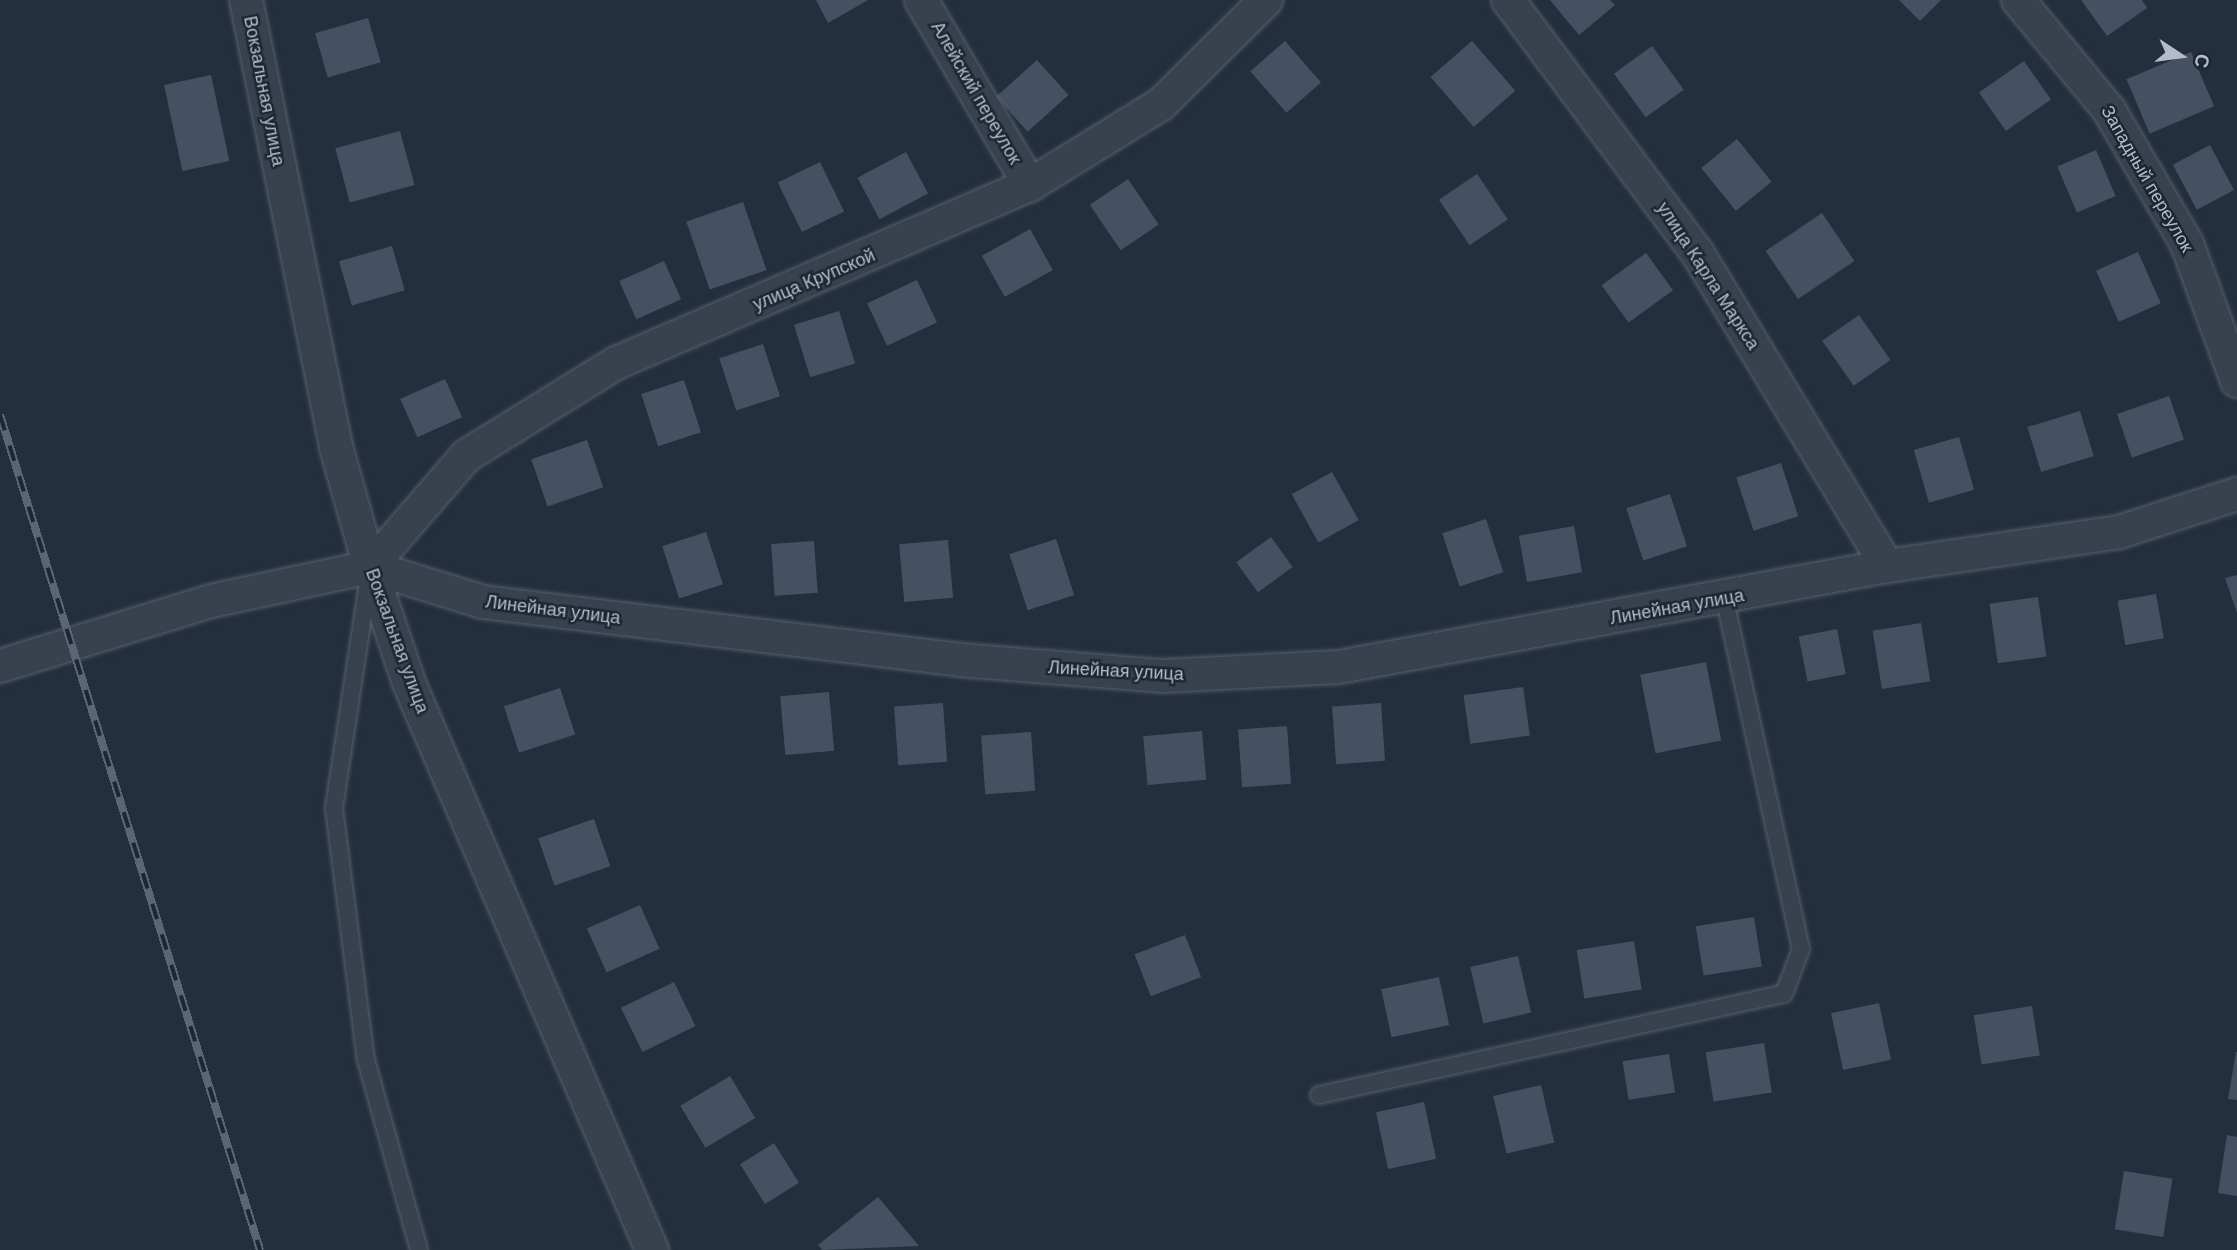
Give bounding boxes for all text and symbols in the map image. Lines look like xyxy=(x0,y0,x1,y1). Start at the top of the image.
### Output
street label: Вокзальная улица xyxy=(239,14,289,168)
street label: Алейский переулок xyxy=(926,18,1026,168)
north arrow xyxy=(2146,21,2216,91)
text: С xyxy=(2188,51,2216,70)
street label: Западный переулок xyxy=(2096,102,2198,256)
street label: улица Карла Маркса xyxy=(1652,198,1764,354)
street label: улица Крупской xyxy=(750,245,878,315)
street label: Вокзальная улица xyxy=(361,566,433,716)
street label: Линейная улица xyxy=(1608,585,1746,629)
street label: Линейная улица xyxy=(484,591,622,629)
street label: Линейная улица xyxy=(1048,657,1184,685)

